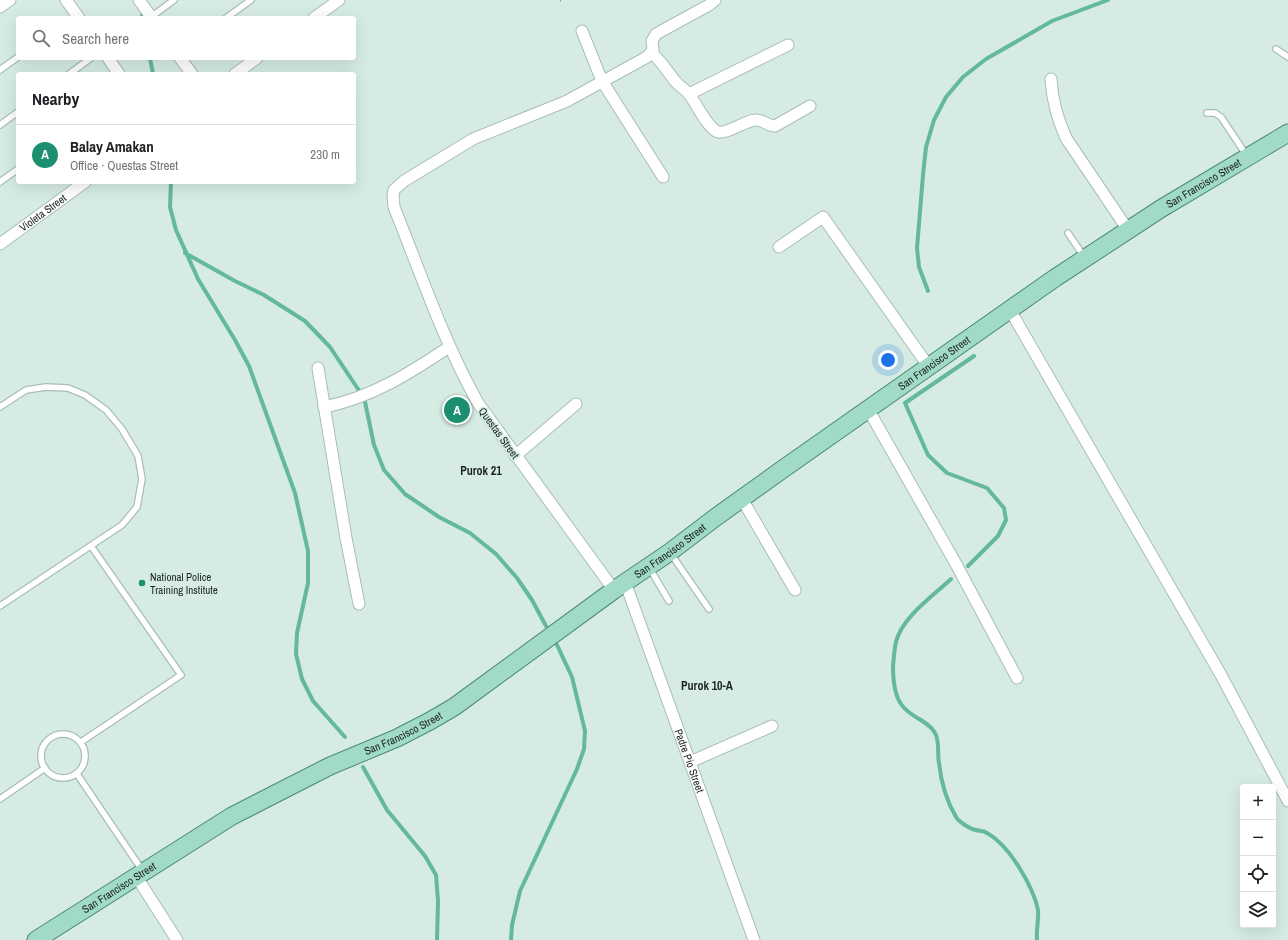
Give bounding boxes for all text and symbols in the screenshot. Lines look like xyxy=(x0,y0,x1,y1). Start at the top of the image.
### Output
search box xyxy=(16,16,356,60)
icon: search xyxy=(30,27,52,49)
text: Search here xyxy=(62,28,129,49)
text: Nearby xyxy=(32,87,79,110)
text: Balay Amakan xyxy=(70,136,154,157)
text: A xyxy=(41,146,49,163)
text: 230 m xyxy=(310,146,340,163)
street label: San Francisco Street xyxy=(1163,155,1244,211)
text: Office · Questas Street xyxy=(70,157,178,174)
street label: Violeta Street xyxy=(17,191,69,235)
street label: San Francisco Street xyxy=(895,333,973,393)
your location xyxy=(878,350,898,370)
pin: A xyxy=(444,395,470,425)
street label: Questas Street xyxy=(476,405,523,462)
district label: Purok 21 xyxy=(460,463,502,479)
street label: San Francisco Street xyxy=(631,520,709,581)
place label: National Police Training Institute xyxy=(150,570,218,597)
marker: National Police Training Institute xyxy=(137,578,147,588)
district label: Purok 10-A xyxy=(681,678,734,694)
street label: San Francisco Street xyxy=(362,708,445,758)
street label: Padre Pio Street xyxy=(671,727,707,795)
map controls xyxy=(1240,784,1276,928)
button: + xyxy=(1240,784,1276,820)
button: − xyxy=(1240,820,1276,856)
button: locate xyxy=(1240,856,1276,892)
street label: San Francisco Street xyxy=(79,859,159,916)
button: layers xyxy=(1240,892,1276,928)

